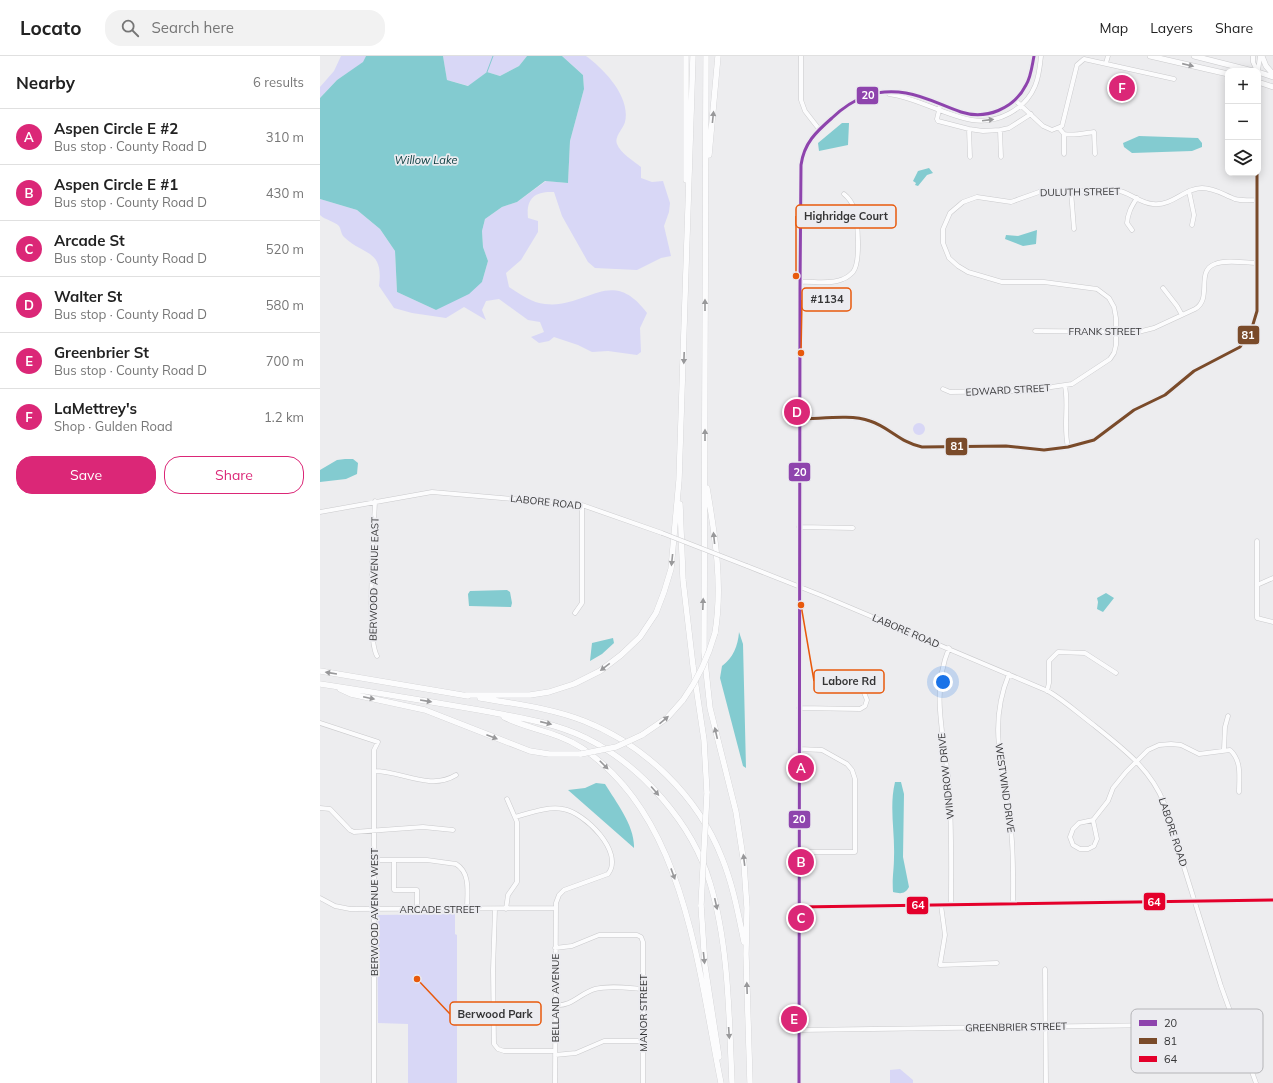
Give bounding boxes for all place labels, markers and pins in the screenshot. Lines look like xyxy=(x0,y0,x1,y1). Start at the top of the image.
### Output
pin: F xyxy=(1109,73,1135,103)
callout: Highridge Court xyxy=(796,205,896,228)
callout: #1134 xyxy=(802,288,851,311)
pin: D xyxy=(784,397,810,427)
callout: Labore Rd xyxy=(814,670,884,693)
pin: A xyxy=(788,753,814,783)
pin: B xyxy=(788,847,814,877)
pin: C xyxy=(788,903,814,933)
callout: Berwood Park xyxy=(450,1002,541,1025)
pin: E xyxy=(781,1004,807,1034)

